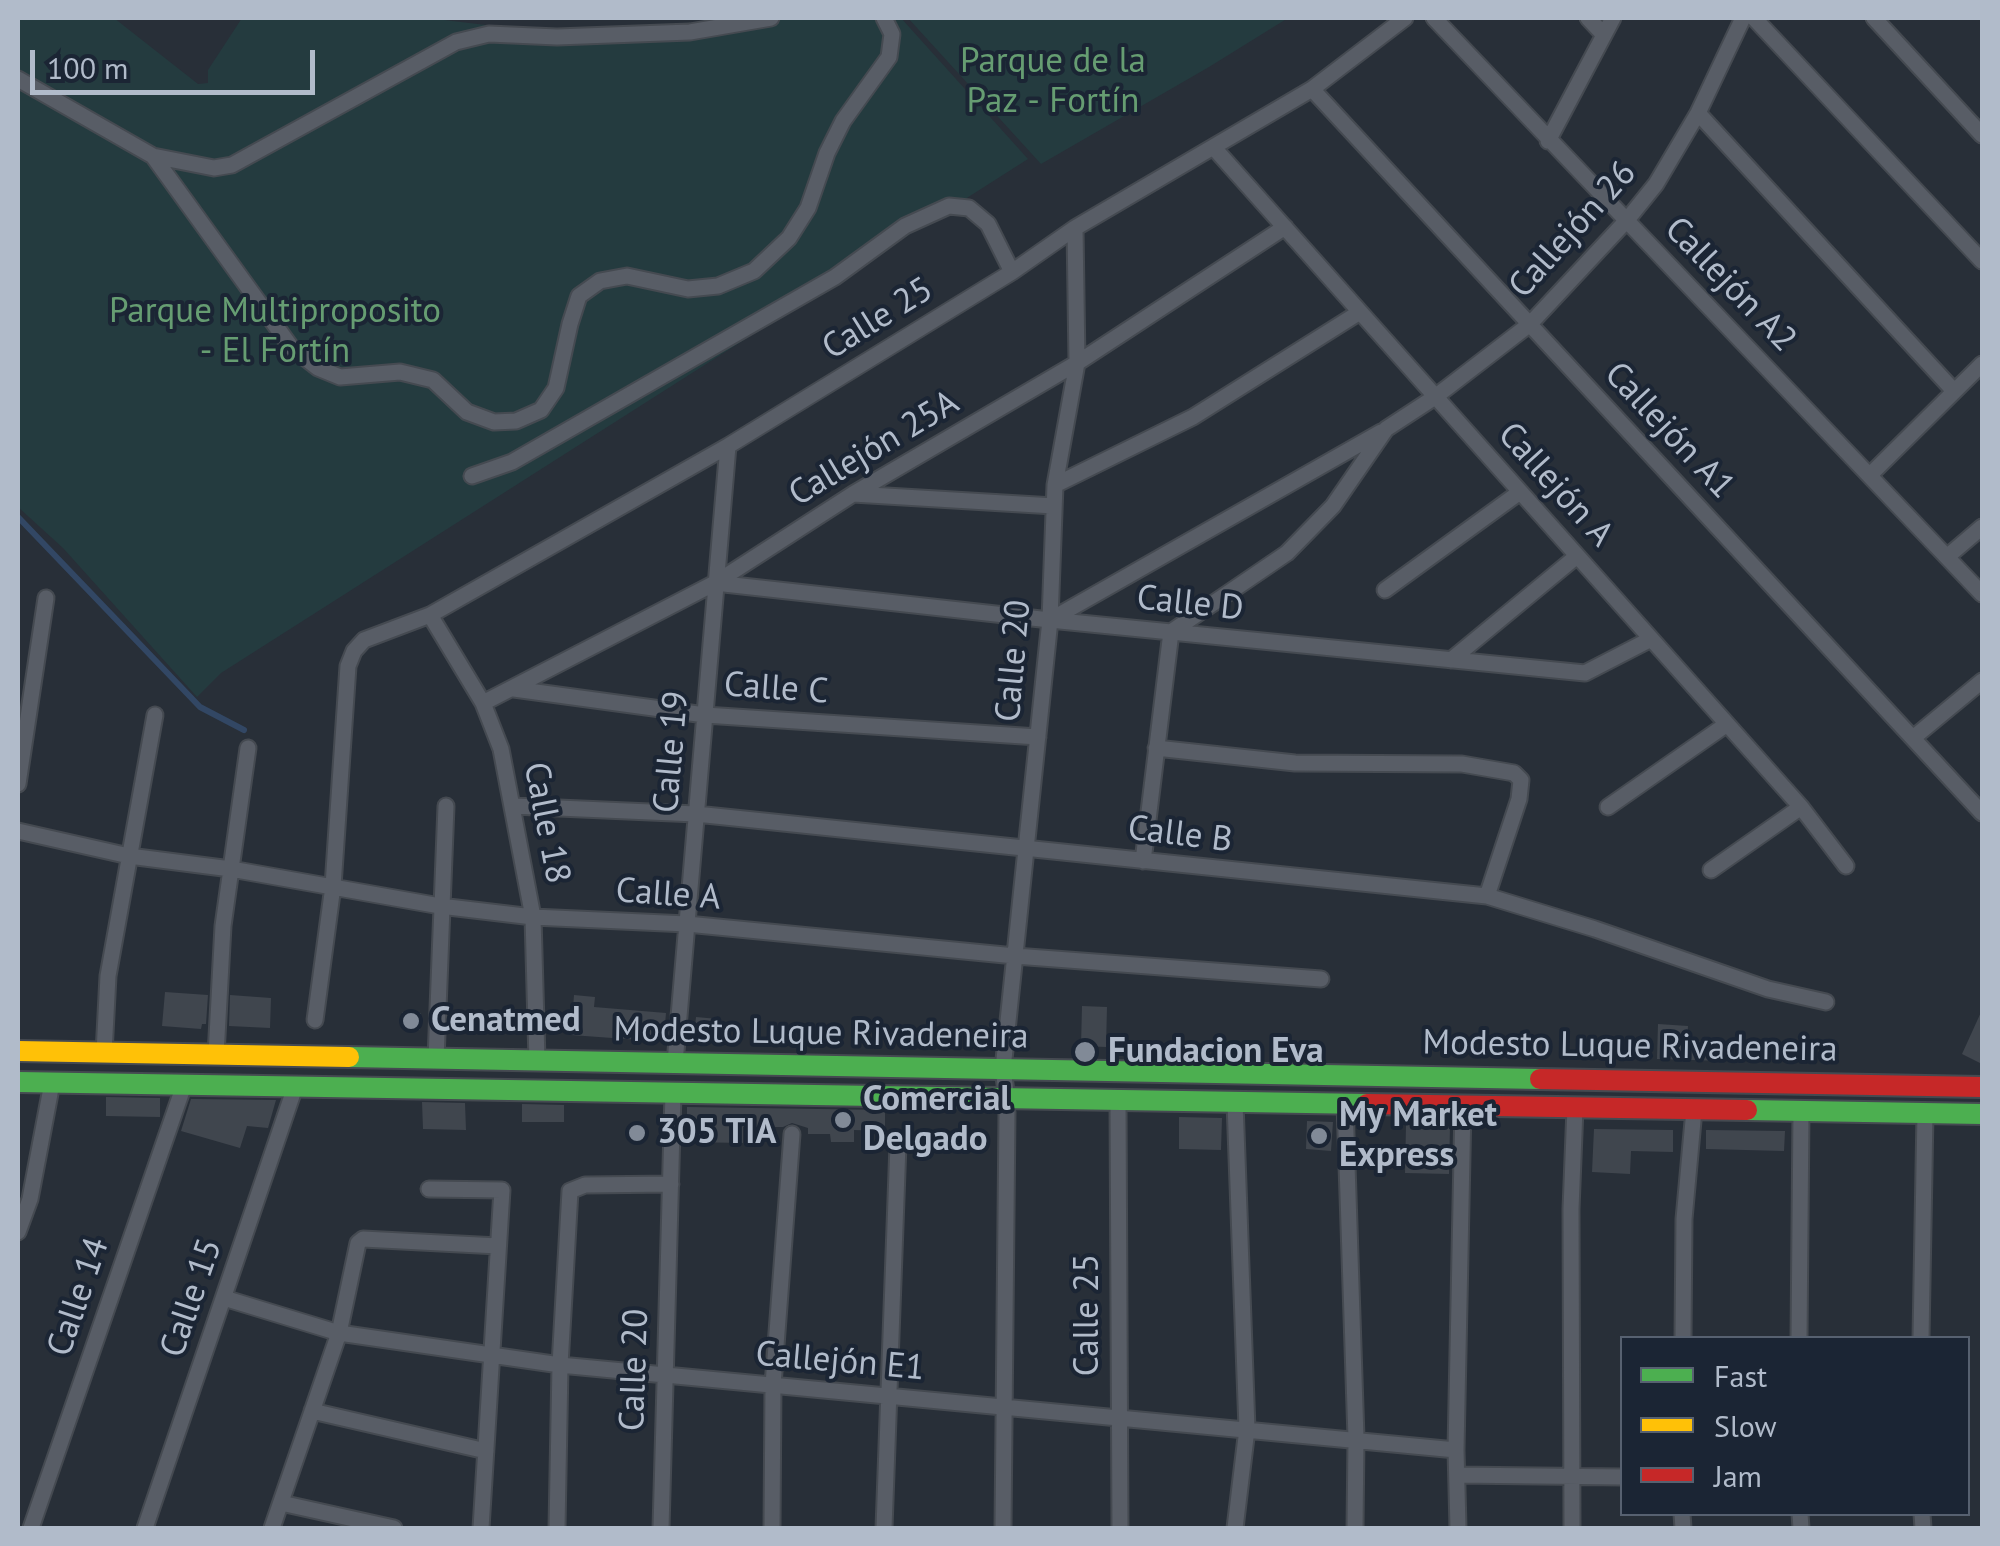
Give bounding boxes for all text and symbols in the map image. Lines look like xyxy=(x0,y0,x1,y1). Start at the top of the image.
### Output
scale bar xyxy=(35,30,320,92)
park label: Parque de la Paz - Fortín xyxy=(960,41,1146,123)
text: 100 m xyxy=(47,48,128,87)
street label: Callejón 26 xyxy=(1501,153,1645,307)
street label: Callejón A2 xyxy=(1655,209,1805,361)
street label: Calle 25 xyxy=(815,269,941,369)
park label: Parque Multiproposito - El Fortín xyxy=(109,291,441,373)
street label: Callejón A1 xyxy=(1595,354,1743,508)
street label: Callejón 25A xyxy=(782,382,966,516)
street label: Callejón A xyxy=(1489,414,1621,556)
street label: Calle D xyxy=(1134,578,1246,630)
street label: Calle 20 xyxy=(988,598,1040,724)
street label: Calle C xyxy=(723,664,829,714)
street label: Calle 19 xyxy=(646,689,698,815)
street label: Calle 18 xyxy=(514,759,578,887)
street label: Calle B xyxy=(1125,808,1235,862)
street label: Calle A xyxy=(614,870,722,920)
place label: Cenatmed xyxy=(431,1000,581,1042)
street label: Modesto Luque Rivadeneira xyxy=(613,1009,1029,1059)
marker: Cenatmed xyxy=(400,1010,422,1032)
street label: Modesto Luque Rivadeneira xyxy=(1422,1022,1838,1072)
place label: Fundacion Eva xyxy=(1108,1031,1324,1073)
marker: Fundacion Eva xyxy=(1072,1039,1098,1065)
place label: Comercial Delgado xyxy=(863,1079,1011,1161)
place label: My Market Express xyxy=(1339,1095,1497,1177)
marker: Comercial Delgado xyxy=(832,1109,854,1131)
place label: 305 TIA xyxy=(657,1112,776,1154)
marker: 305 TIA xyxy=(626,1122,648,1144)
marker: My Market Express xyxy=(1308,1125,1330,1147)
street label: Calle 14 xyxy=(39,1232,119,1362)
street label: Calle 15 xyxy=(152,1233,232,1363)
street label: Calle 25 xyxy=(1067,1254,1109,1376)
street label: Calle 20 xyxy=(612,1308,658,1432)
street label: Callejón E1 xyxy=(754,1334,926,1390)
legend xyxy=(1620,1336,1970,1516)
text: Fast xyxy=(1714,1356,1767,1395)
text: Slow xyxy=(1714,1406,1777,1445)
text: Jam xyxy=(1714,1456,1762,1495)

